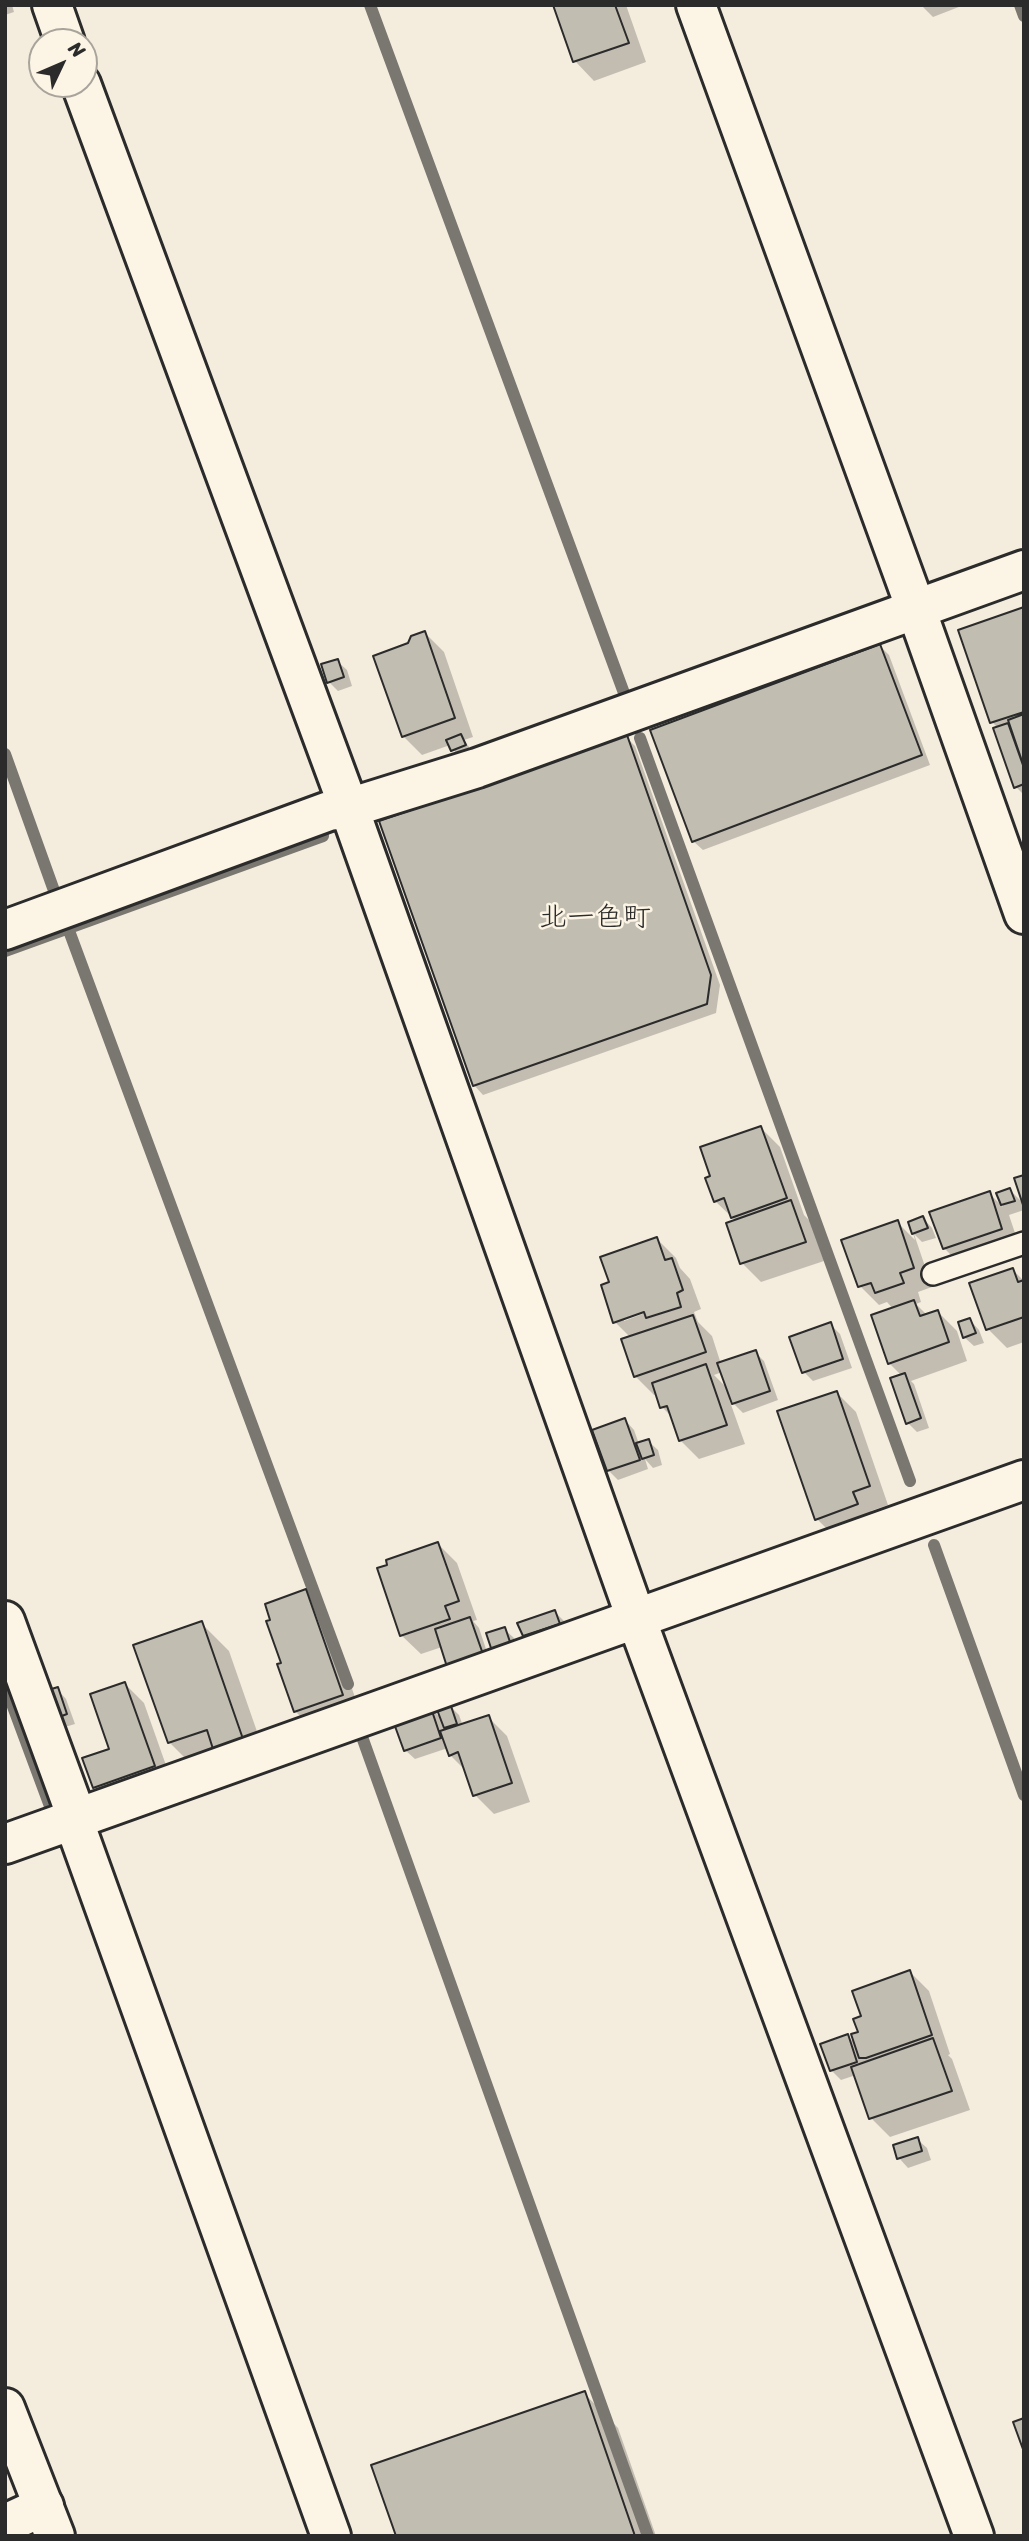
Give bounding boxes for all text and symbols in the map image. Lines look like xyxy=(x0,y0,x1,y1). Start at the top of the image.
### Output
north arrow xyxy=(28,28,98,98)
text: N xyxy=(61,33,93,66)
district label: 北一色町 xyxy=(539,902,651,936)

